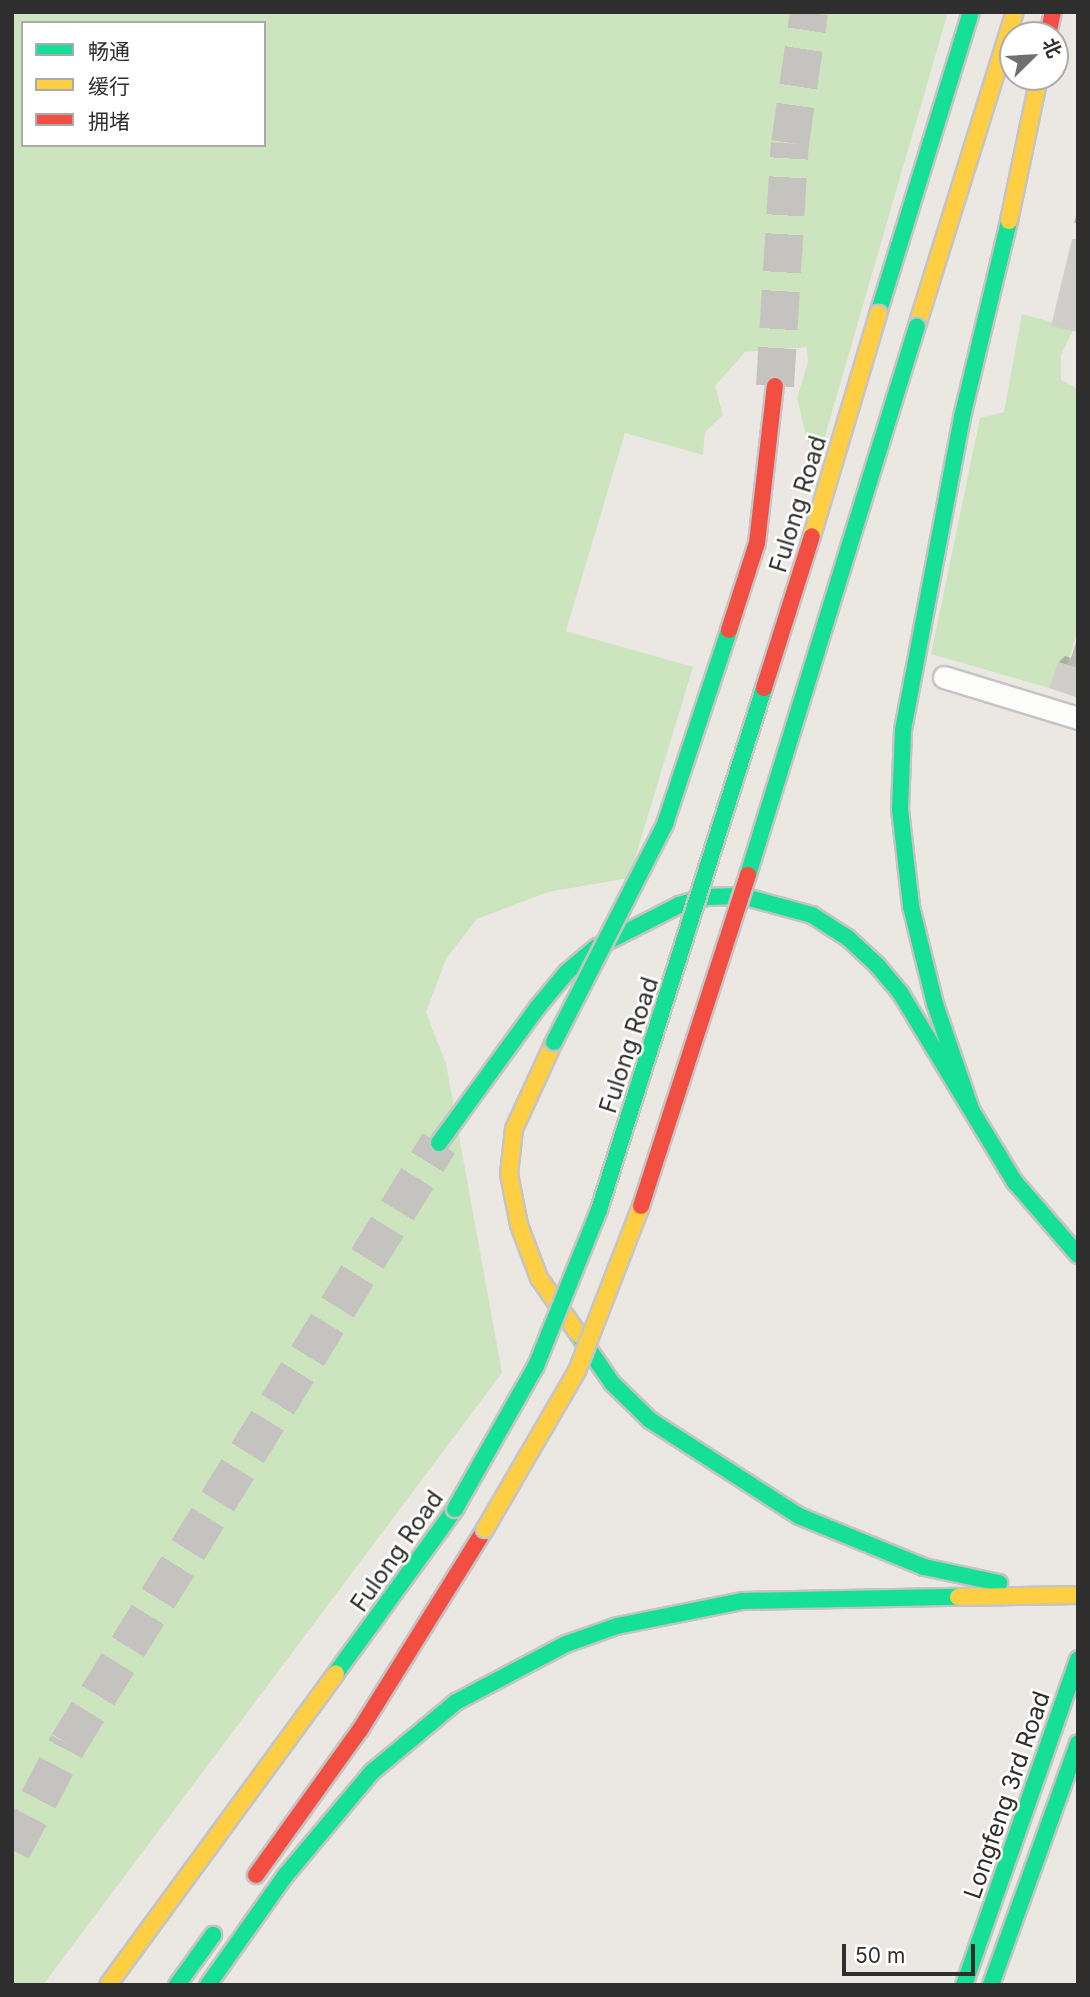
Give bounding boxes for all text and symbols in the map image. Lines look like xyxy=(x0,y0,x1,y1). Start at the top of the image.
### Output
legend xyxy=(21,21,266,147)
north arrow xyxy=(999,21,1069,91)
text: 北 xyxy=(1037,35,1066,61)
text: 畅通 xyxy=(88,39,130,64)
text: 缓行 xyxy=(88,74,130,99)
text: 拥堵 xyxy=(88,109,130,134)
street label: Fulong Road xyxy=(764,432,832,576)
street label: Fulong Road xyxy=(593,973,665,1117)
street label: Fulong Road xyxy=(345,1485,449,1617)
street label: Longfeng 3rd Road xyxy=(958,1687,1056,1903)
scale bar xyxy=(845,1930,978,1974)
text: 50 m xyxy=(855,1943,905,1968)

